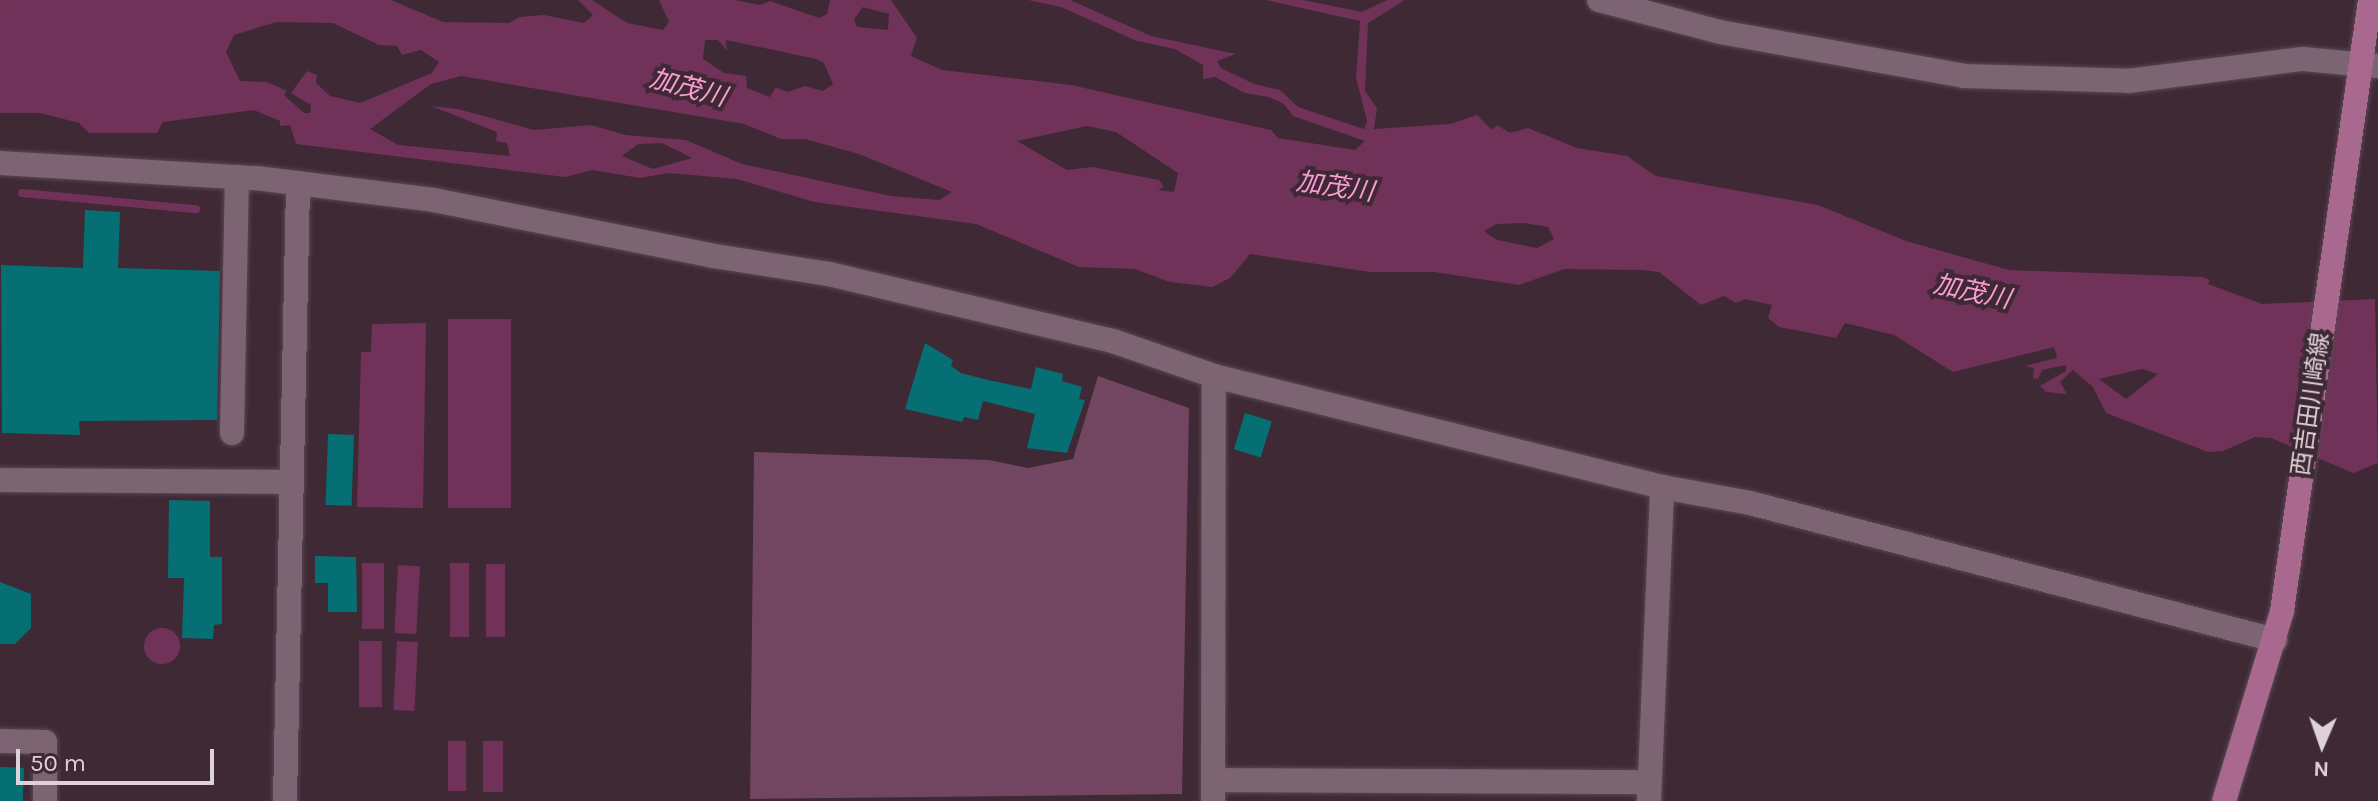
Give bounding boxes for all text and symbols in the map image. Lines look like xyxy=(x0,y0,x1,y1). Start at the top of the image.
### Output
water label: 加茂川 xyxy=(646,63,730,113)
water label: 加茂川 xyxy=(1294,166,1376,208)
water label: 加茂川 xyxy=(1931,269,2013,315)
street label: 西吉田川崎線 xyxy=(2287,331,2335,477)
north arrow xyxy=(2282,705,2362,785)
scale bar xyxy=(20,733,218,783)
text: 50 m xyxy=(30,749,86,777)
text: N xyxy=(2313,756,2330,782)

